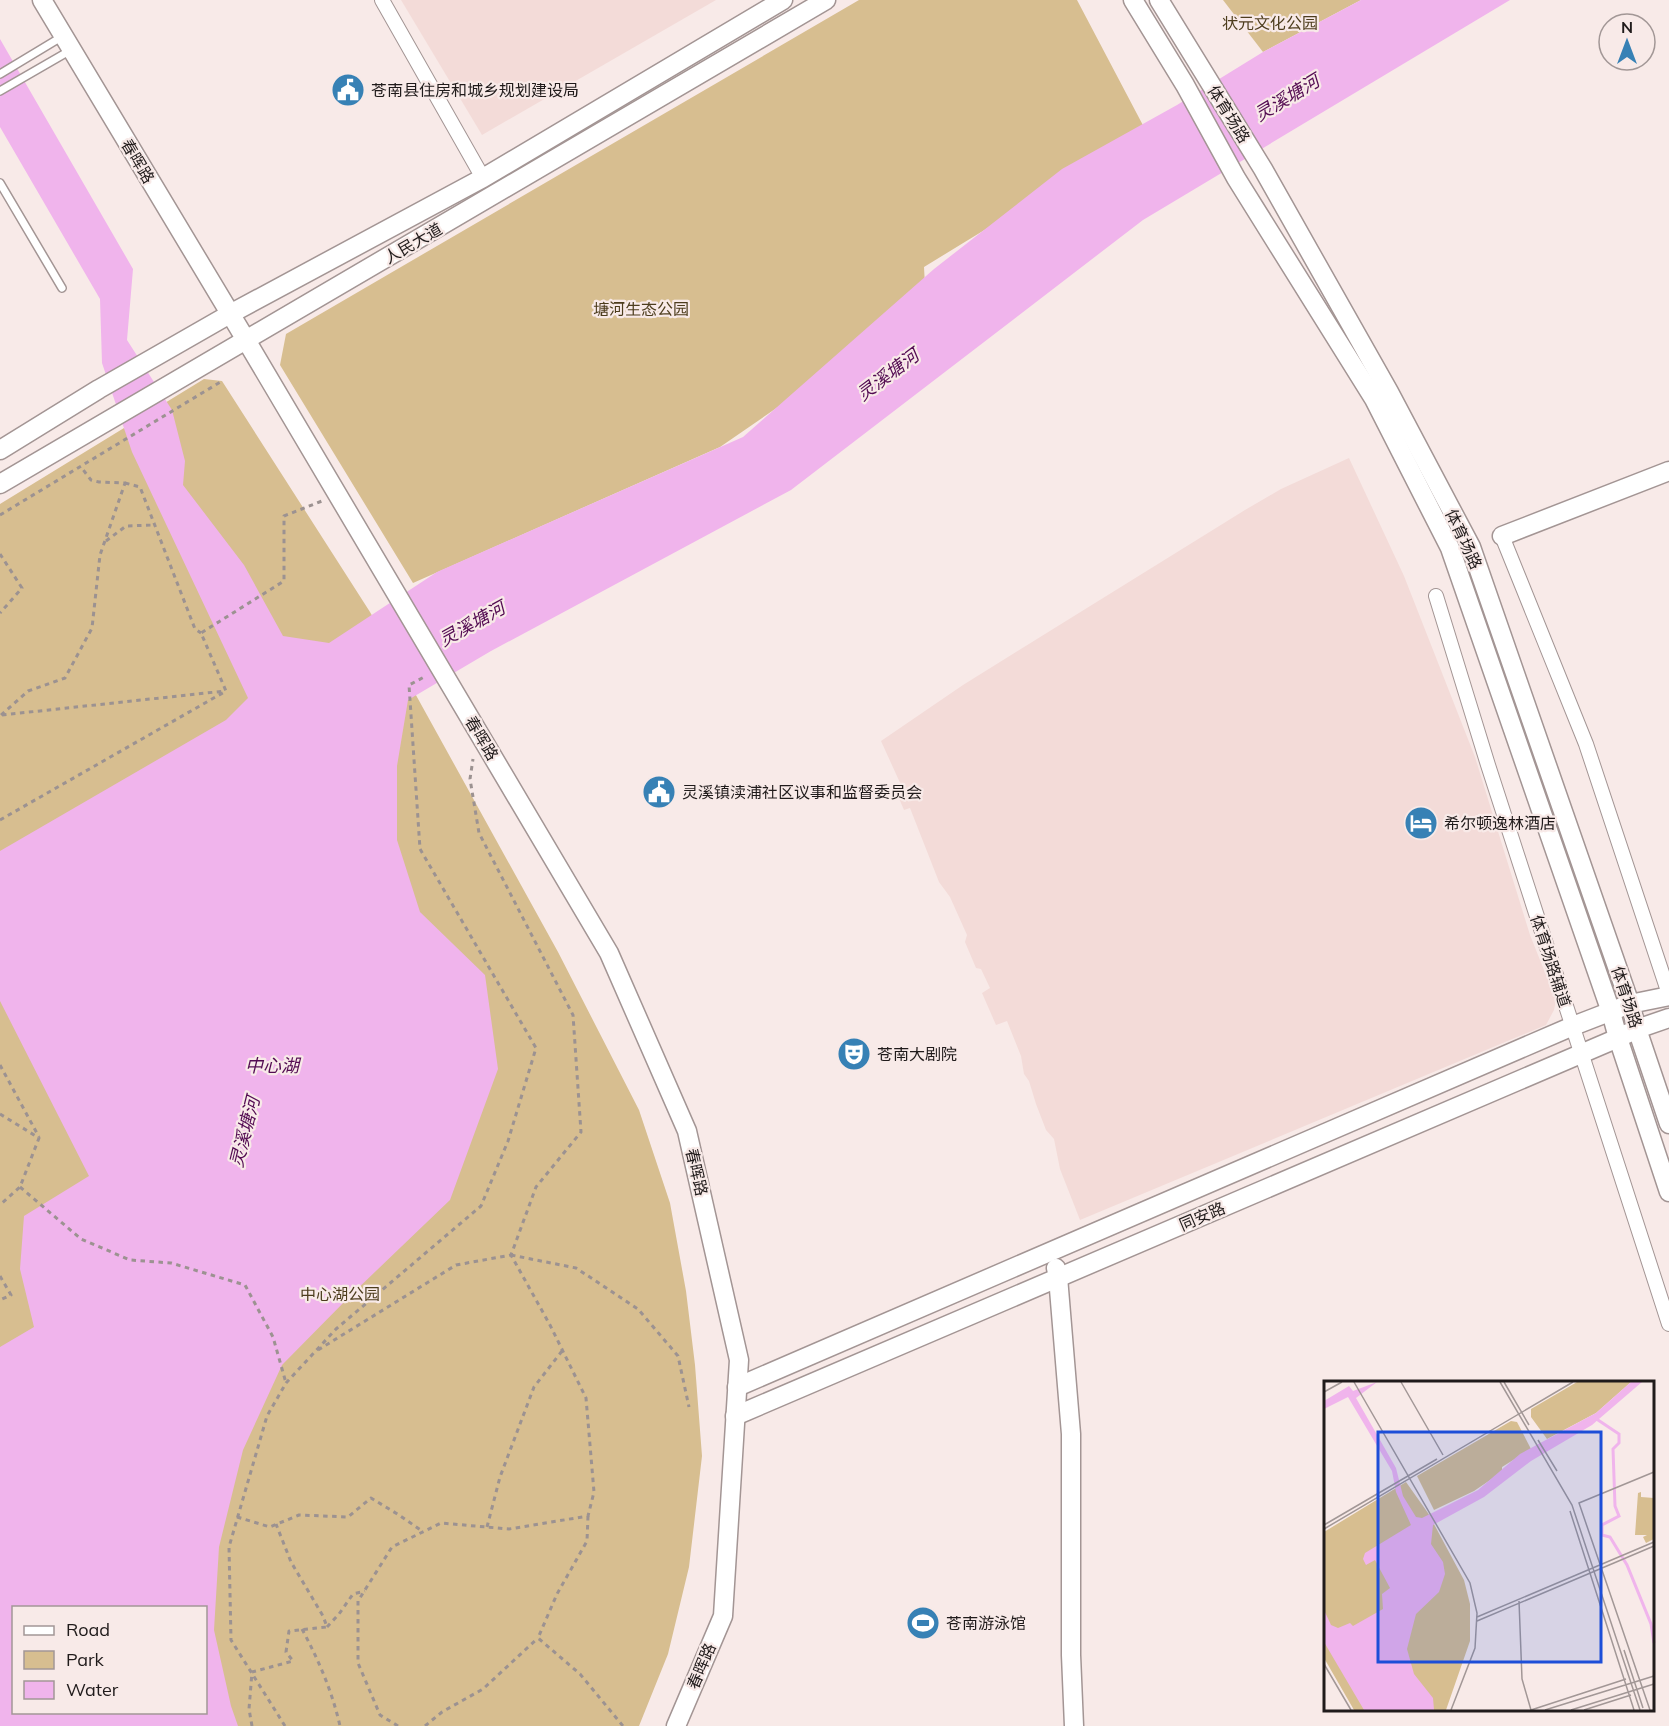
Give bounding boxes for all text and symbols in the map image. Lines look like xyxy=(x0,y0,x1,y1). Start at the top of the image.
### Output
north arrow xyxy=(1597,12,1657,72)
park label: 状元文化公园 xyxy=(1222,13,1318,33)
text: N xyxy=(1621,17,1633,37)
water label: 灵溪塘河 xyxy=(1250,68,1326,126)
public building icon: 苍南县住房和城乡规划建设局 xyxy=(330,72,366,108)
place label: 苍南县住房和城乡规划建设局 xyxy=(371,80,579,100)
street label: 体育场路 xyxy=(1204,82,1254,146)
street label: 春晖路 xyxy=(117,135,159,187)
street label: 人民大道 xyxy=(380,218,446,268)
park label: 塘河生态公园 xyxy=(593,299,689,319)
water label: 灵溪塘河 xyxy=(852,342,926,405)
street label: 体育场路 xyxy=(1441,506,1487,572)
water label: 灵溪塘河 xyxy=(435,595,511,651)
street label: 春晖路 xyxy=(461,712,503,764)
public building icon: 灵溪镇渎浦社区议事和监督委员会 xyxy=(641,774,677,810)
place label: 灵溪镇渎浦社区议事和监督委员会 xyxy=(682,782,922,802)
hotel icon: 希尔顿逸林酒店 xyxy=(1403,805,1439,841)
place label: 希尔顿逸林酒店 xyxy=(1444,813,1556,833)
street label: 体育场路辅道 xyxy=(1527,912,1575,1010)
street label: 体育场路 xyxy=(1608,963,1646,1031)
theatre icon: 苍南大剧院 xyxy=(836,1036,872,1072)
place label: 苍南大剧院 xyxy=(877,1044,957,1064)
water label: 中心湖 xyxy=(245,1054,302,1077)
water label: 灵溪塘河 xyxy=(225,1091,265,1170)
street label: 春晖路 xyxy=(682,1146,712,1198)
street label: 同安路 xyxy=(1176,1197,1228,1235)
park label: 中心湖公园 xyxy=(300,1284,380,1304)
inset map xyxy=(1324,1381,1654,1711)
sports icon: 苍南游泳馆 xyxy=(905,1605,941,1641)
legend xyxy=(12,1606,207,1714)
place label: 苍南游泳馆 xyxy=(946,1613,1026,1633)
text: Road xyxy=(66,1618,110,1641)
street label: 春晖路 xyxy=(682,1640,720,1692)
text: Park xyxy=(66,1648,105,1671)
text: Water xyxy=(66,1678,119,1701)

